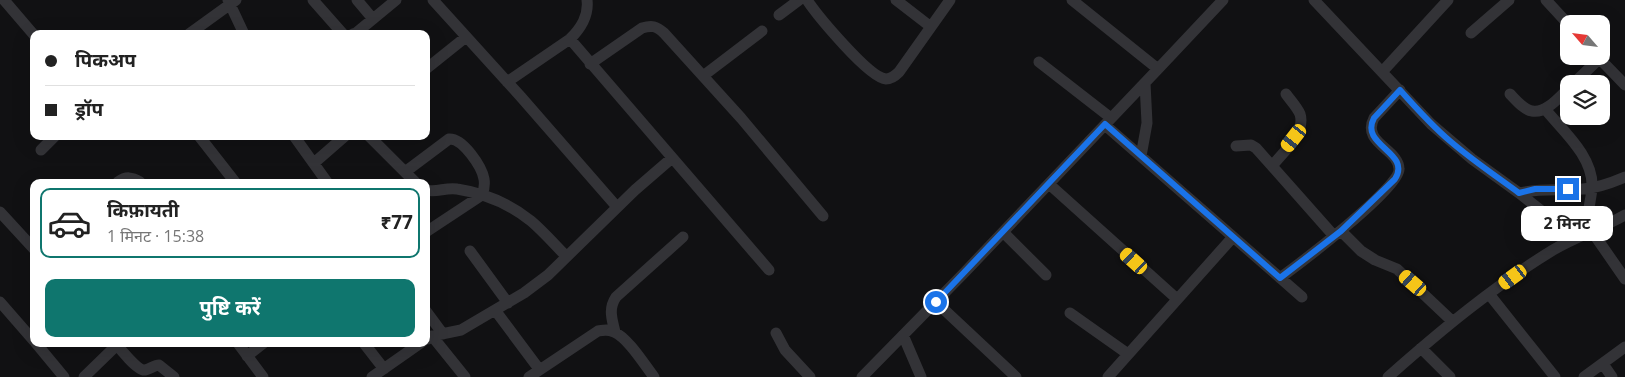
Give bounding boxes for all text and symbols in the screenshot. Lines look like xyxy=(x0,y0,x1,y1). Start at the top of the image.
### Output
north arrow xyxy=(1560,15,1610,65)
map controls xyxy=(1560,15,1610,125)
text: पिकअप xyxy=(75,47,136,73)
button: layers xyxy=(1560,75,1610,125)
text: ड्रॉप xyxy=(75,96,103,122)
car xyxy=(1278,122,1309,154)
route end xyxy=(1557,178,1579,200)
text: किफ़ायती xyxy=(107,197,179,223)
icon: car xyxy=(47,201,92,246)
callout: 2 मिनट xyxy=(1522,206,1614,242)
text: ₹77 xyxy=(380,209,413,235)
text: 2 मिनट xyxy=(1544,212,1590,234)
text: 1 मिनट · 15:38 xyxy=(107,225,204,247)
car xyxy=(1117,245,1150,277)
car xyxy=(1496,262,1529,292)
car xyxy=(1396,267,1429,299)
button: पुष्टि करें xyxy=(45,279,415,337)
route start xyxy=(925,291,947,313)

